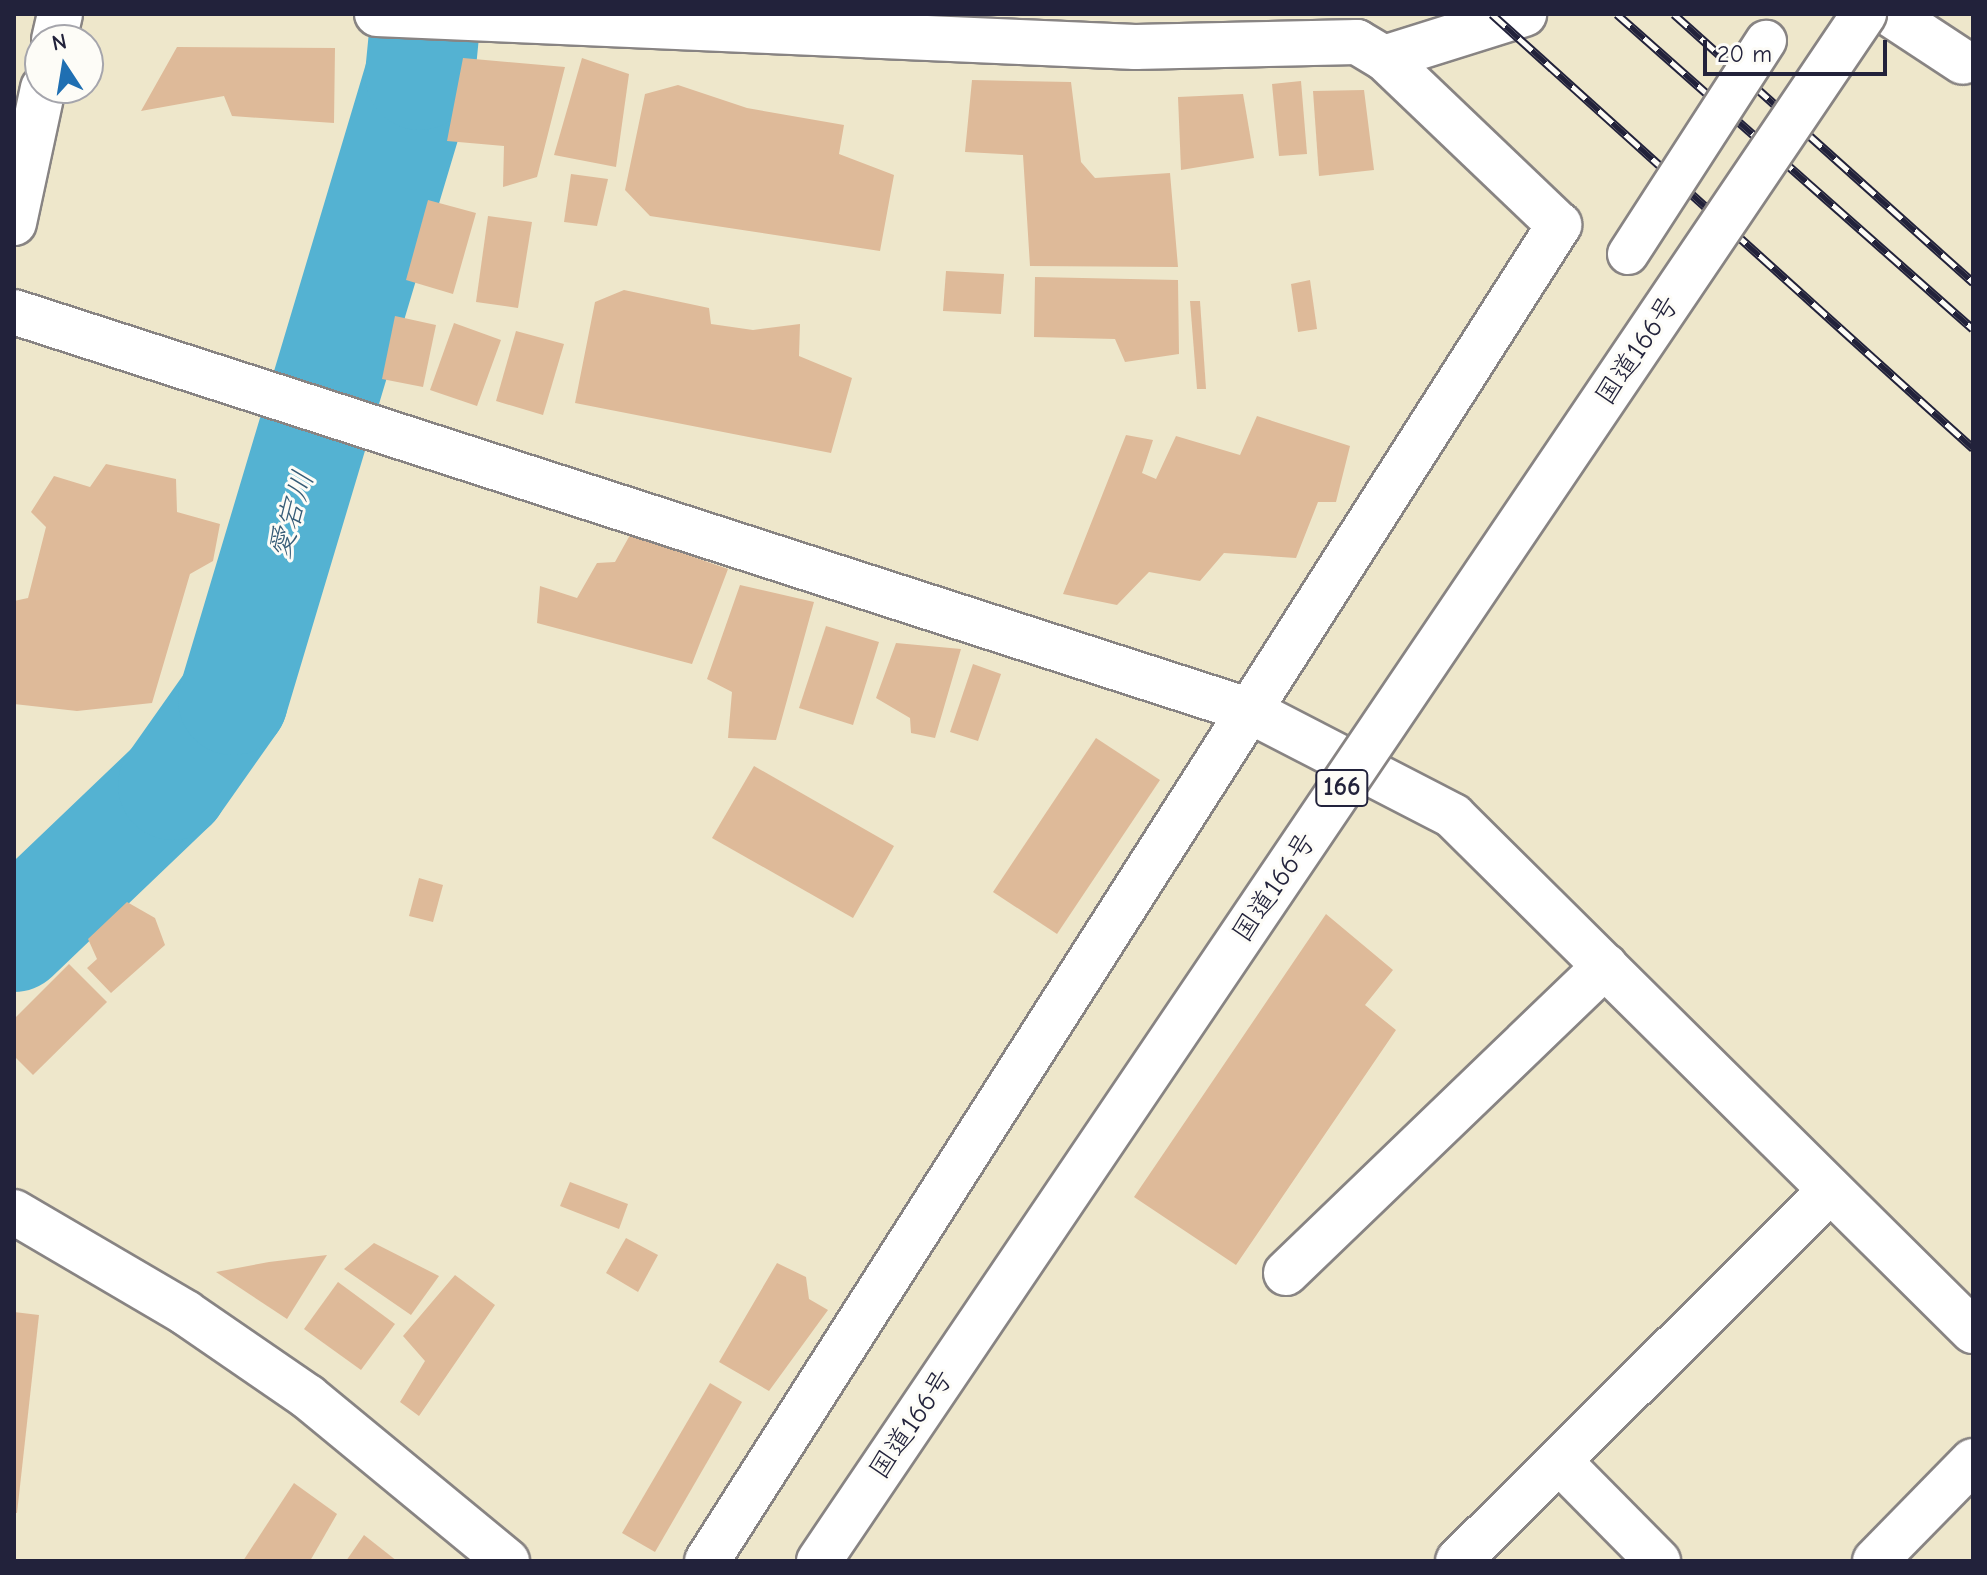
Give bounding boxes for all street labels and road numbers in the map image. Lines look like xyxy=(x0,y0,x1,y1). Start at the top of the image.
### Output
street label: 国道166号 xyxy=(1588,289,1686,411)
road number: 166 xyxy=(1314,766,1370,810)
street label: 国道166号 xyxy=(1225,826,1323,948)
street label: 国道166号 xyxy=(862,1363,960,1485)

